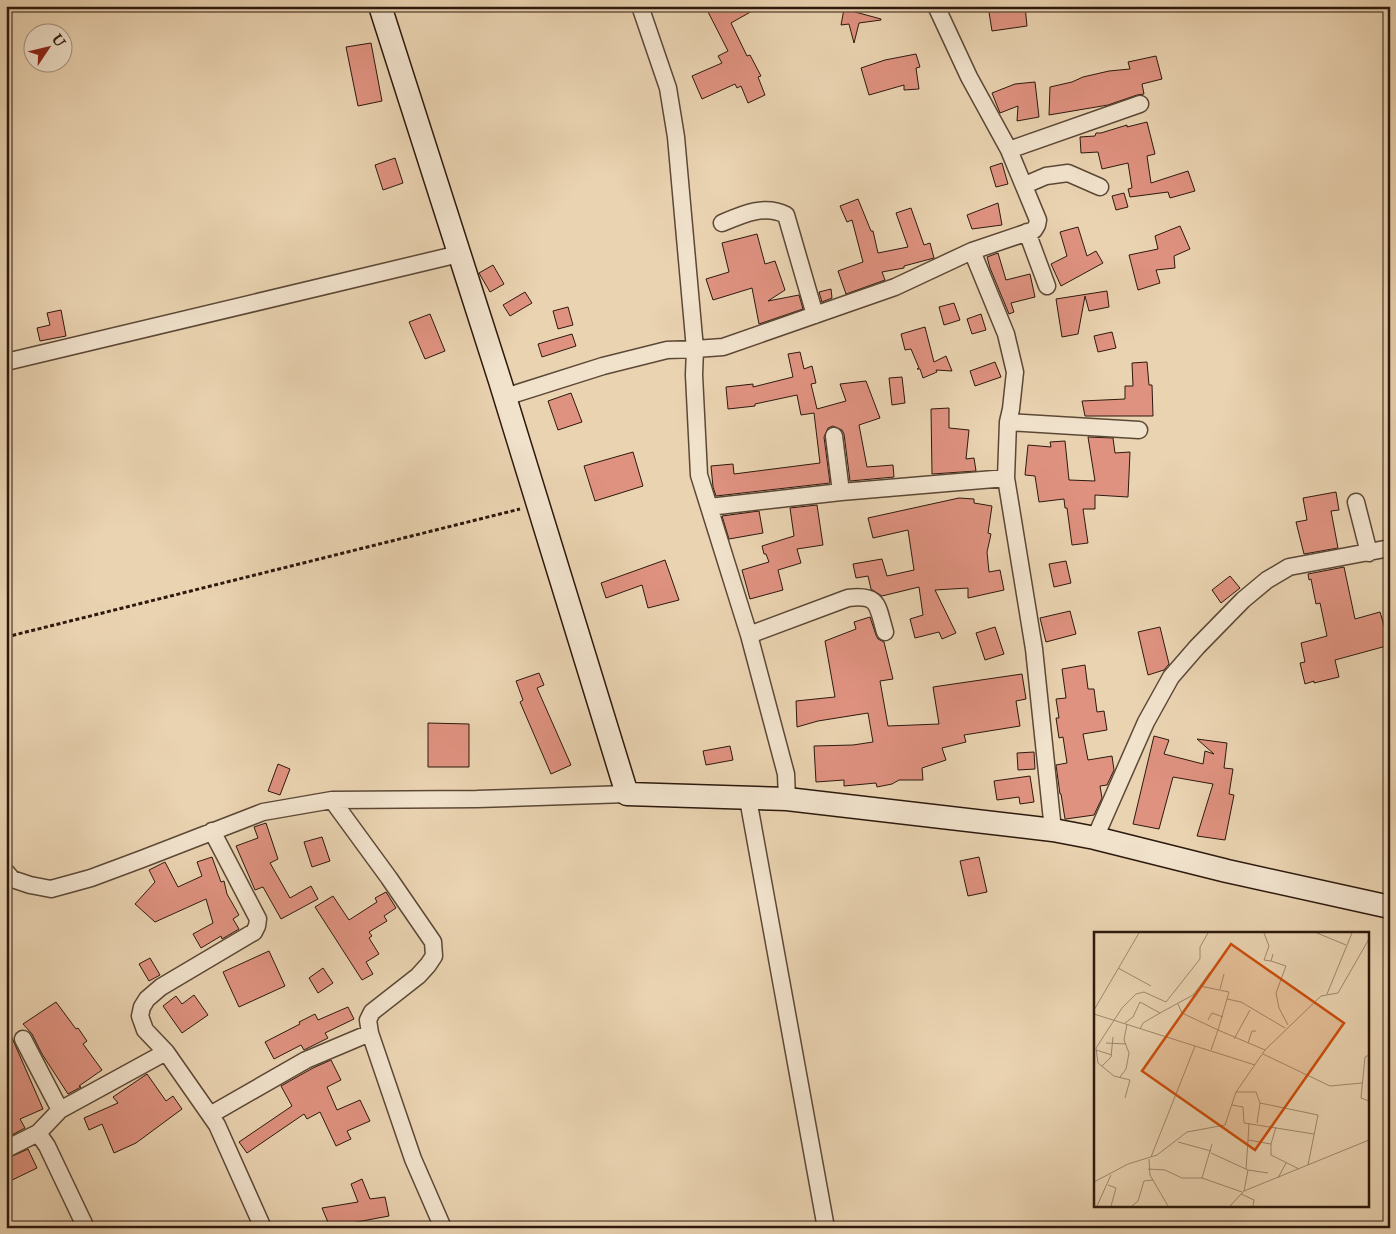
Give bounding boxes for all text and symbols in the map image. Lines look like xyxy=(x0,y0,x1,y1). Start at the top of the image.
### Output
north arrow xyxy=(22,22,72,72)
text: U xyxy=(48,31,69,51)
inset map xyxy=(1094,932,1368,1206)

